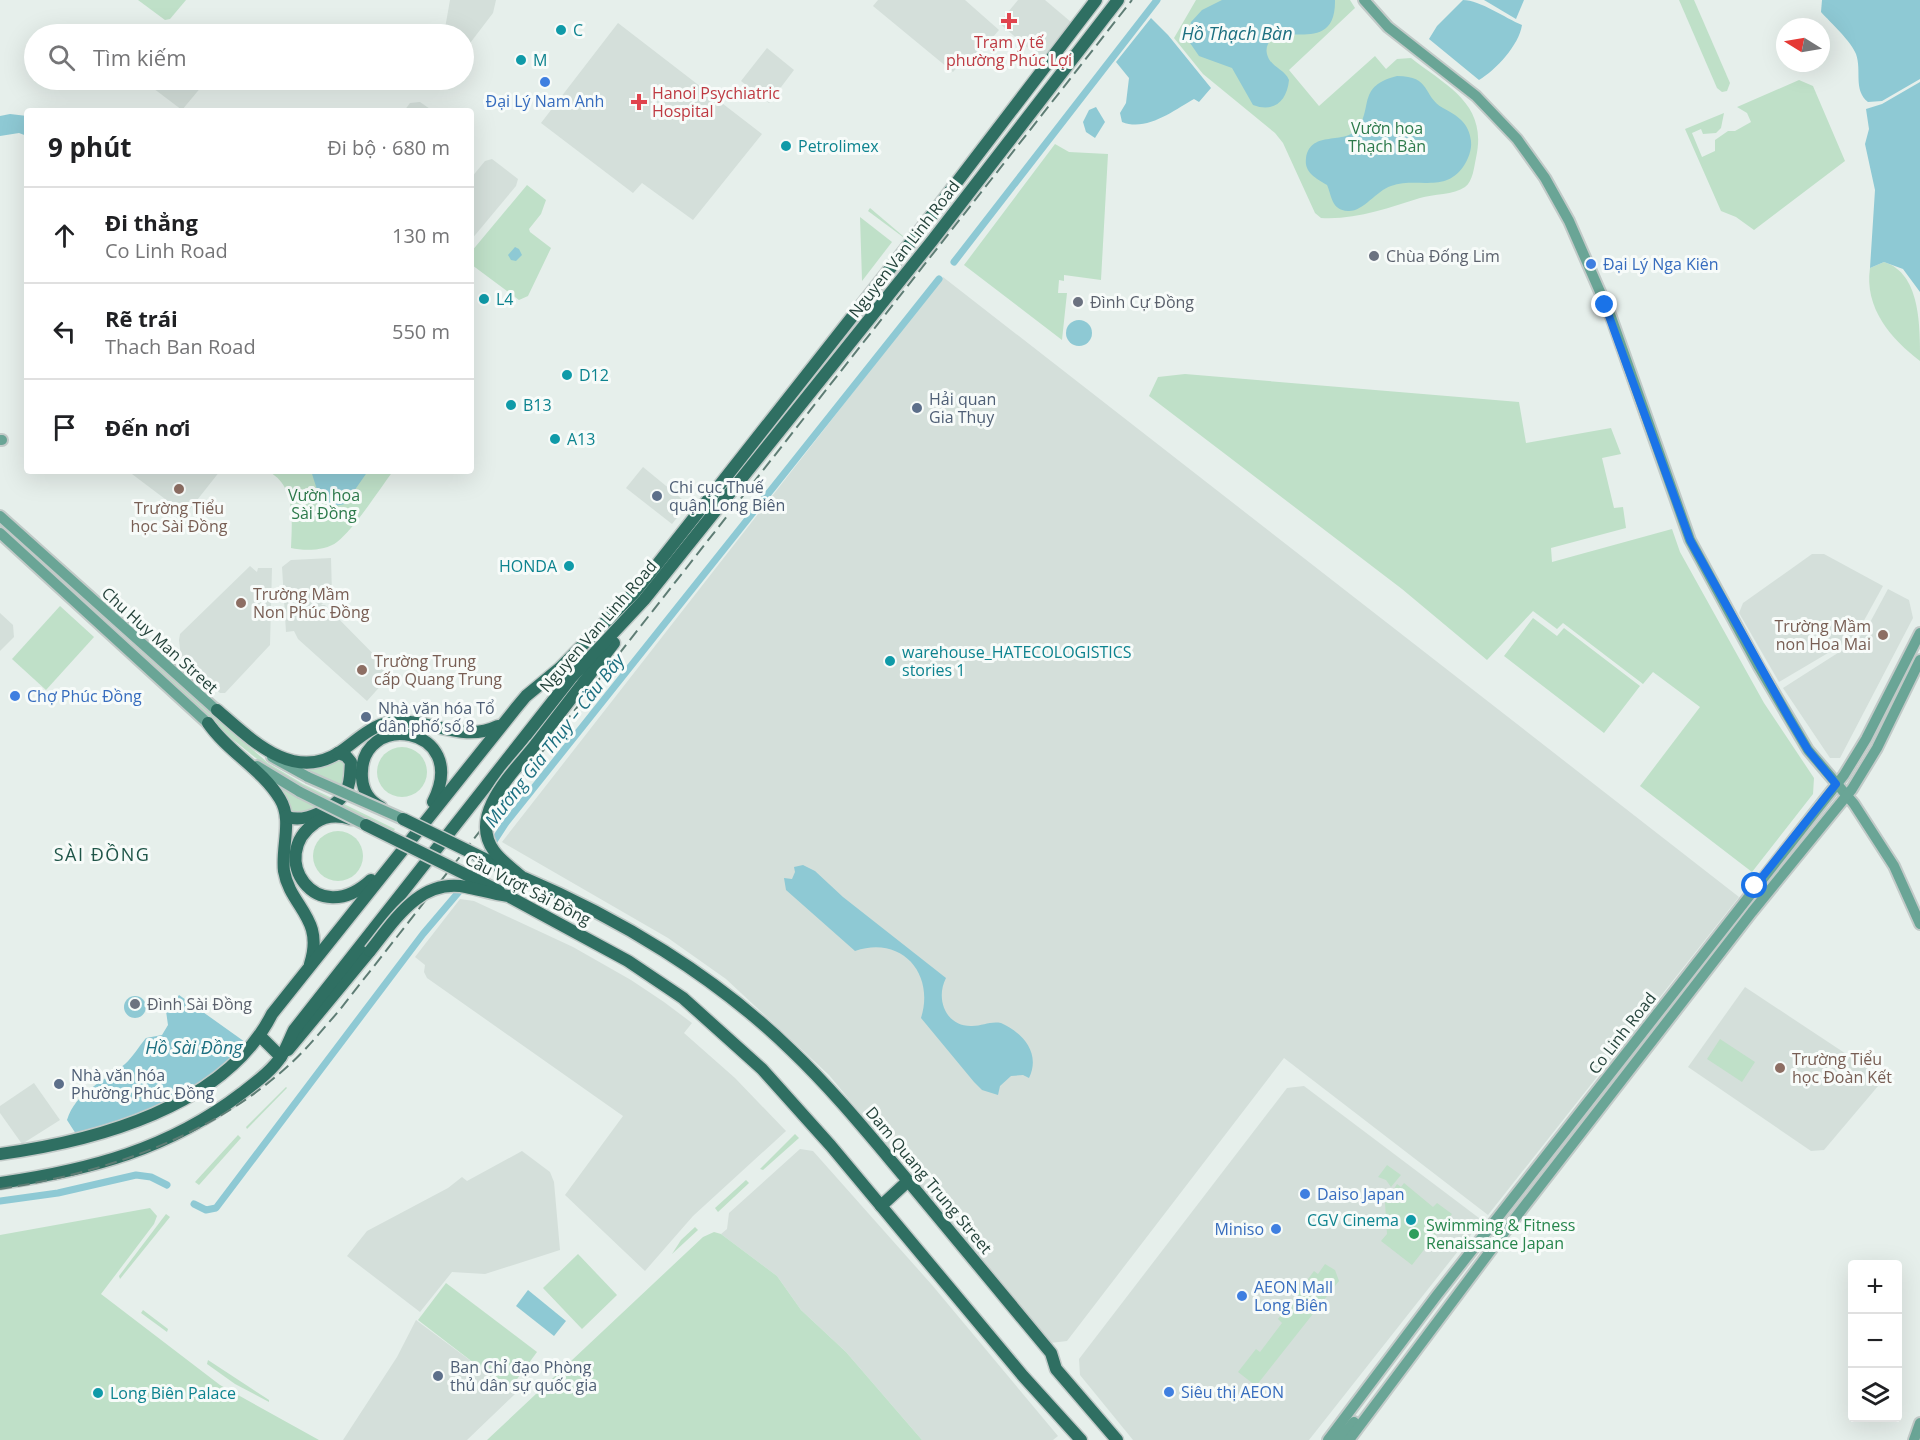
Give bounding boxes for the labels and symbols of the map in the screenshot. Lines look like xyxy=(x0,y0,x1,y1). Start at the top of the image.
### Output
marker: Trạm y tế phường Phúc Lợi xyxy=(1000,12,1018,30)
north arrow xyxy=(1776,18,1830,72)
place label: C xyxy=(573,19,583,41)
water label: Hồ Thạch Bàn xyxy=(1181,21,1293,45)
marker: C xyxy=(554,23,568,37)
place label: Trạm y tế phường Phúc Lợi xyxy=(946,31,1072,71)
place label: M xyxy=(533,49,547,71)
marker: M xyxy=(514,53,528,67)
marker: Đại Lý Nam Anh xyxy=(538,75,552,89)
place label: Hanoi Psychiatric Hospital xyxy=(652,82,780,122)
place label: Đại Lý Nam Anh xyxy=(486,90,604,112)
marker: Hanoi Psychiatric Hospital xyxy=(630,93,648,111)
park label: Vườn hoa Thạch Bàn xyxy=(1348,117,1426,157)
place label: Petrolimex xyxy=(798,135,879,157)
marker: Petrolimex xyxy=(779,139,793,153)
street label: Nguyen Van Linh Road xyxy=(844,176,964,322)
place label: Chùa Đống Lim xyxy=(1386,245,1500,267)
marker: Chùa Đống Lim xyxy=(1367,249,1381,263)
place label: Đại Lý Nga Kiên xyxy=(1603,253,1719,275)
marker: Đại Lý Nga Kiên xyxy=(1584,257,1598,271)
place label: L4 xyxy=(496,288,514,310)
place label: Đình Cự Đồng xyxy=(1090,291,1194,313)
route end xyxy=(1591,291,1617,317)
marker: L4 xyxy=(477,292,491,306)
marker: Đình Cự Đồng xyxy=(1071,295,1085,309)
place label: D12 xyxy=(579,364,609,386)
marker: D12 xyxy=(560,368,574,382)
place label: Hải quan Gia Thụy xyxy=(929,388,996,428)
place label: B13 xyxy=(523,394,552,416)
marker: B13 xyxy=(504,398,518,412)
marker: Hải quan Gia Thụy xyxy=(910,401,924,415)
place label: A13 xyxy=(567,428,595,450)
marker: A13 xyxy=(548,432,562,446)
place label: Chi cục Thuế quận Long Biên xyxy=(669,476,785,516)
marker: Trường Tiểu học Sài Đồng xyxy=(172,482,186,496)
park label: Vườn hoa Sài Đồng xyxy=(288,484,360,524)
marker: Chi cục Thuế quận Long Biên xyxy=(650,489,664,503)
place label: Trường Tiểu học Sài Đồng xyxy=(131,497,228,537)
place label: HONDA xyxy=(499,555,558,577)
street label: Nguyen Van Linh Road xyxy=(535,555,661,697)
marker: HONDA xyxy=(562,559,576,573)
street label: Chu Huy Man Street xyxy=(97,582,223,698)
place label: Trường Mầm Non Phúc Đồng xyxy=(253,583,370,623)
marker: Trường Mầm Non Phúc Đồng xyxy=(234,596,248,610)
place label: Trường Mầm non Hoa Mai xyxy=(1775,615,1871,655)
marker: Trường Mầm non Hoa Mai xyxy=(1876,628,1890,642)
place label: warehouse_HATECOLOGISTICS stories 1 xyxy=(902,641,1132,681)
water label: Mương Gia Thụy – Cầu Bây xyxy=(479,647,630,832)
place label: Trường Trung cấp Quang Trung xyxy=(374,650,502,690)
marker: warehouse_HATECOLOGISTICS stories 1 xyxy=(883,654,897,668)
marker: Trường Trung cấp Quang Trung xyxy=(355,663,369,677)
place label: Chợ Phúc Đồng xyxy=(27,685,142,707)
marker: Chợ Phúc Đồng xyxy=(8,689,22,703)
place label: Nhà văn hóa Tổ dân phố số 8 xyxy=(378,697,495,737)
marker: Nhà văn hóa Tổ dân phố số 8 xyxy=(359,710,373,724)
district label: SÀI ĐỒNG xyxy=(54,842,150,866)
street label: Cầu Vượt Sài Đồng xyxy=(461,848,595,930)
route start xyxy=(1741,872,1767,898)
street label: Co Linh Road xyxy=(1583,988,1661,1078)
place label: Đình Sài Đồng xyxy=(147,993,252,1015)
marker: Đình Sài Đồng xyxy=(128,997,142,1011)
water label: Hồ Sài Đồng xyxy=(145,1035,243,1059)
place label: Trường Tiểu học Đoàn Kết xyxy=(1792,1048,1892,1088)
marker: Trường Tiểu học Đoàn Kết xyxy=(1773,1061,1787,1075)
place label: Nhà văn hóa Phường Phúc Đồng xyxy=(71,1064,215,1104)
marker: Nhà văn hóa Phường Phúc Đồng xyxy=(52,1077,66,1091)
street label: Dam Quang Trung Street xyxy=(861,1102,997,1258)
place label: Daiso Japan xyxy=(1317,1183,1405,1205)
marker: Daiso Japan xyxy=(1298,1187,1312,1201)
place label: CGV Cinema xyxy=(1307,1209,1399,1231)
marker: CGV Cinema xyxy=(1404,1213,1418,1227)
place label: Swimming & Fitness Renaissance Japan xyxy=(1426,1214,1575,1254)
place label: Miniso xyxy=(1214,1218,1264,1240)
marker: Miniso xyxy=(1269,1222,1283,1236)
marker: Swimming & Fitness Renaissance Japan xyxy=(1407,1227,1421,1241)
place label: AEON Mall Long Biên xyxy=(1254,1276,1333,1316)
marker: AEON Mall Long Biên xyxy=(1235,1289,1249,1303)
place label: Ban Chỉ đạo Phòng thủ dân sự quốc gia xyxy=(450,1356,597,1396)
marker: Ban Chỉ đạo Phòng thủ dân sự quốc gia xyxy=(431,1369,445,1383)
place label: Siêu thị AEON xyxy=(1181,1381,1284,1403)
place label: Long Biên Palace xyxy=(110,1382,236,1404)
marker: Siêu thị AEON xyxy=(1162,1385,1176,1399)
marker: Long Biên Palace xyxy=(91,1386,105,1400)

